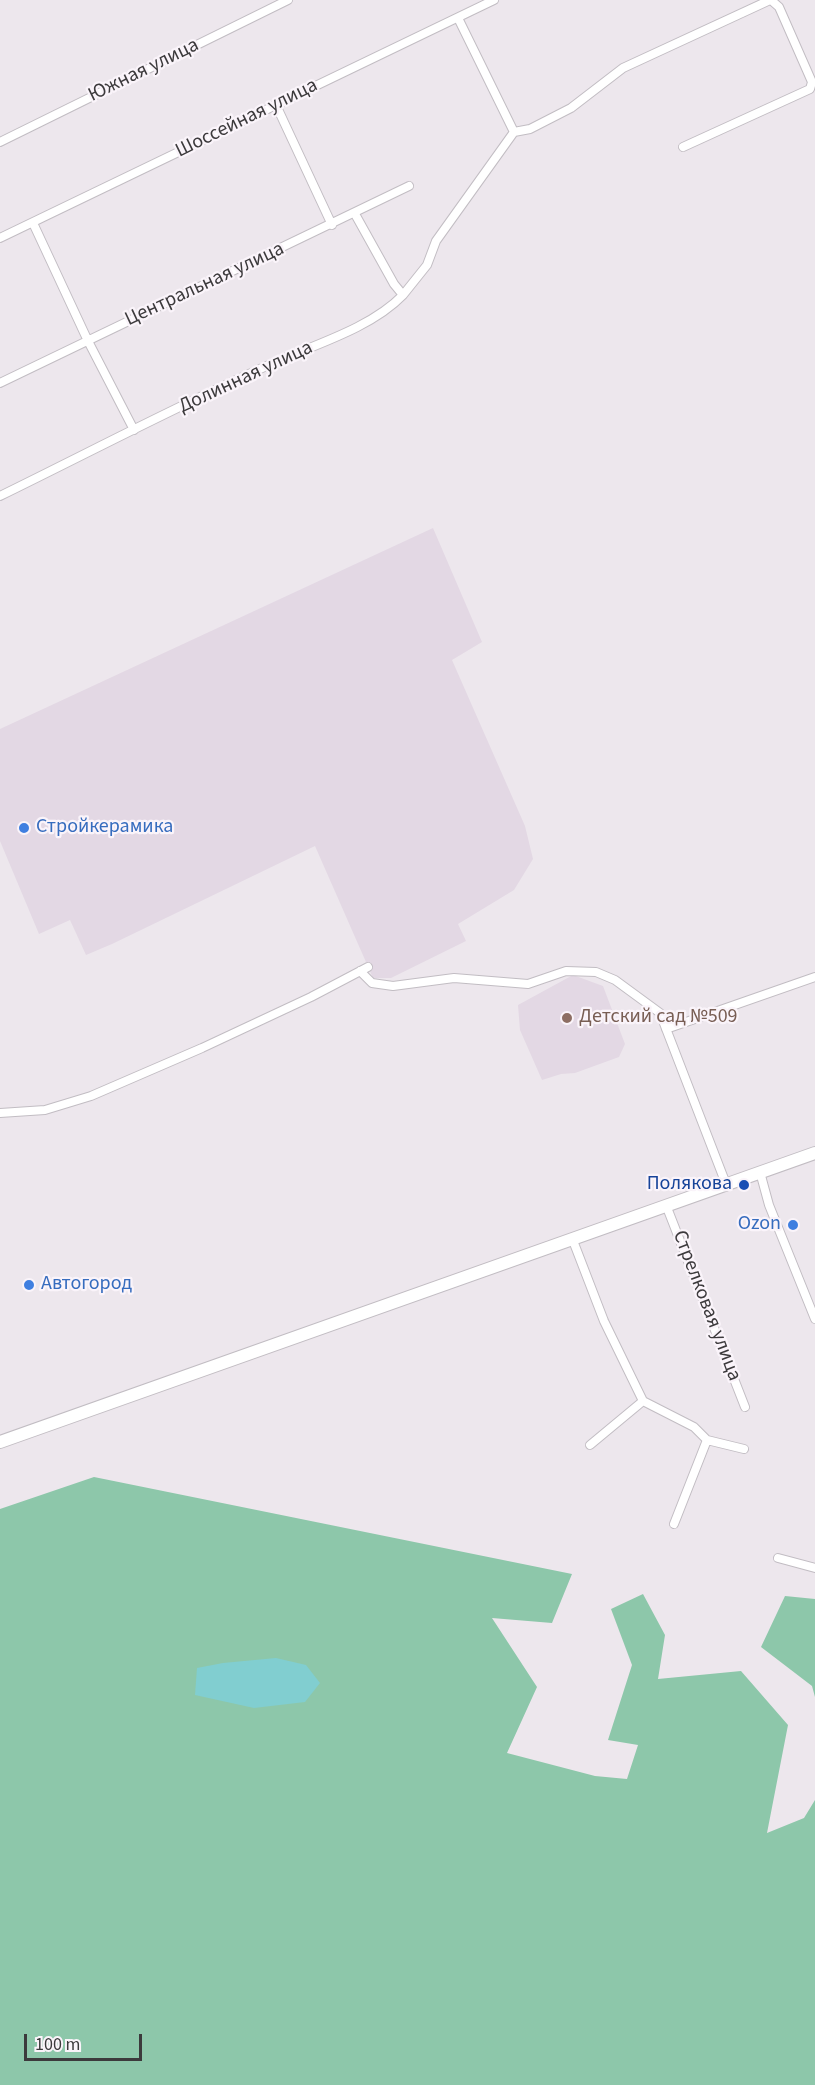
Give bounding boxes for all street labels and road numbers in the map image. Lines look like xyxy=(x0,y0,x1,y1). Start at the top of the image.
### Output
street label: Южная улица xyxy=(85,34,203,108)
street label: Шоссейная улица xyxy=(172,74,322,164)
street label: Центральная улица xyxy=(122,238,288,332)
street label: Долинная улица xyxy=(175,336,317,420)
street label: Стрелковая улица xyxy=(666,1227,746,1385)

